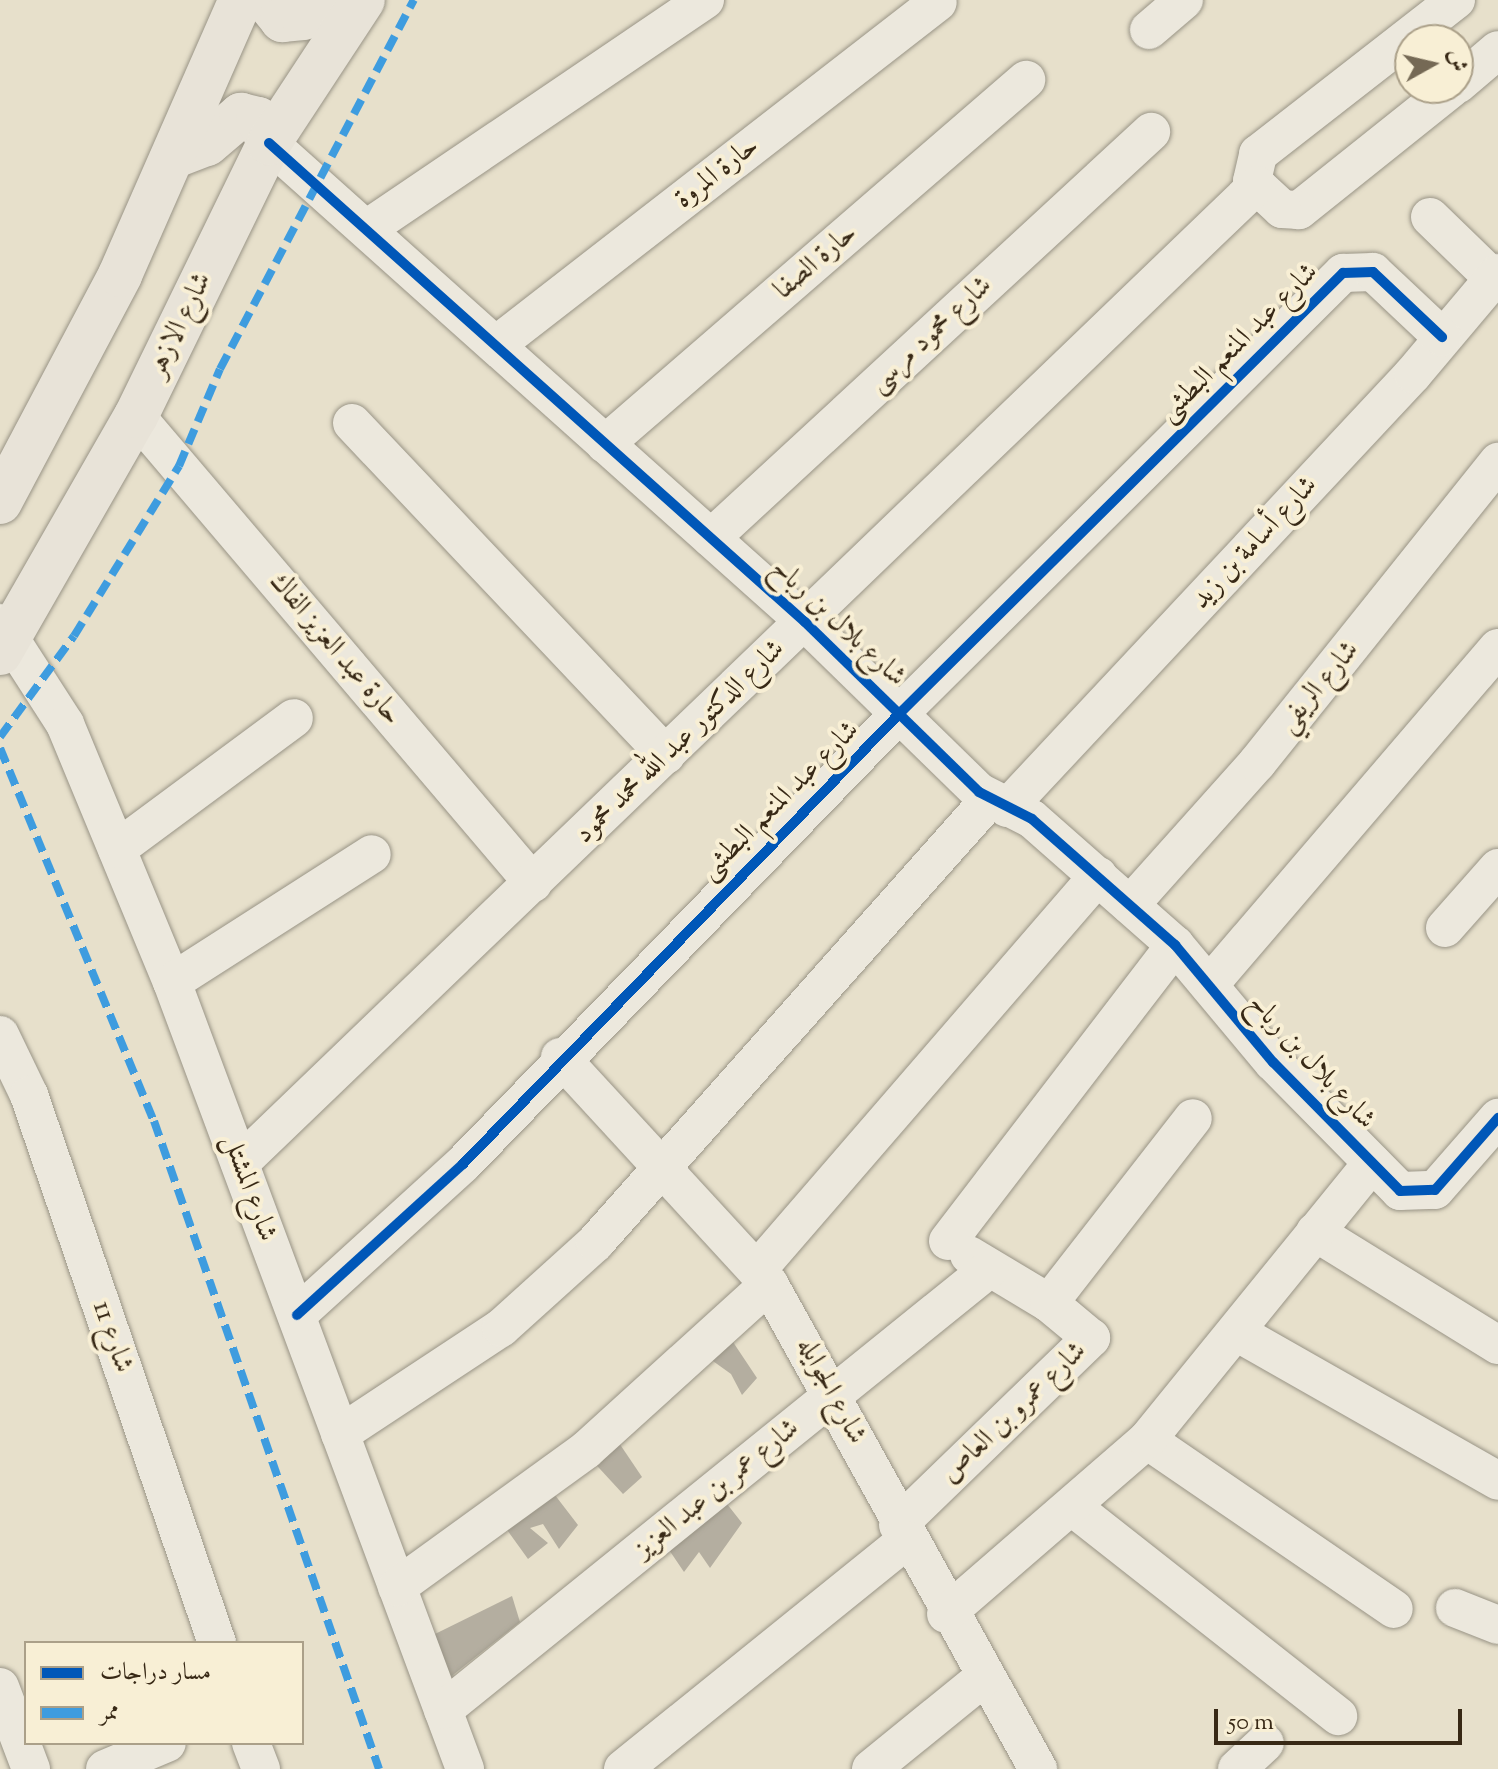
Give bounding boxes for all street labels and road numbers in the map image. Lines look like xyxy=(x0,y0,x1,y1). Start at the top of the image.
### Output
street label: حارة المروة xyxy=(668,130,766,216)
street label: حارة الصفا xyxy=(768,217,864,307)
street label: شارع عبد المنعم البطشى xyxy=(1152,256,1326,430)
street label: شارع الازهر xyxy=(140,267,220,383)
street label: شارع محمود مرسى xyxy=(862,269,1000,401)
street label: شارع أسامة بن زيد xyxy=(1185,470,1325,616)
street label: شارع بلال بن رباح xyxy=(763,552,913,694)
street label: حارة عبد العزيز الفاك xyxy=(261,566,409,732)
street label: شارع الدكتور عبد الله محمد محمود xyxy=(568,633,792,851)
street label: شارع الريفي xyxy=(1271,635,1367,739)
street label: شارع عبد المنعم البطشى xyxy=(693,714,867,888)
street label: شارع بلال بن رباح xyxy=(1240,987,1382,1137)
street label: شارع المشتل xyxy=(214,1130,284,1246)
street label: شارع 11 xyxy=(84,1297,140,1377)
street label: شارع الجوايله xyxy=(789,1332,873,1450)
street label: شارع عمرو بن العاص xyxy=(934,1335,1094,1491)
street label: شارع عمر بن عبد العزيز xyxy=(628,1412,806,1566)

